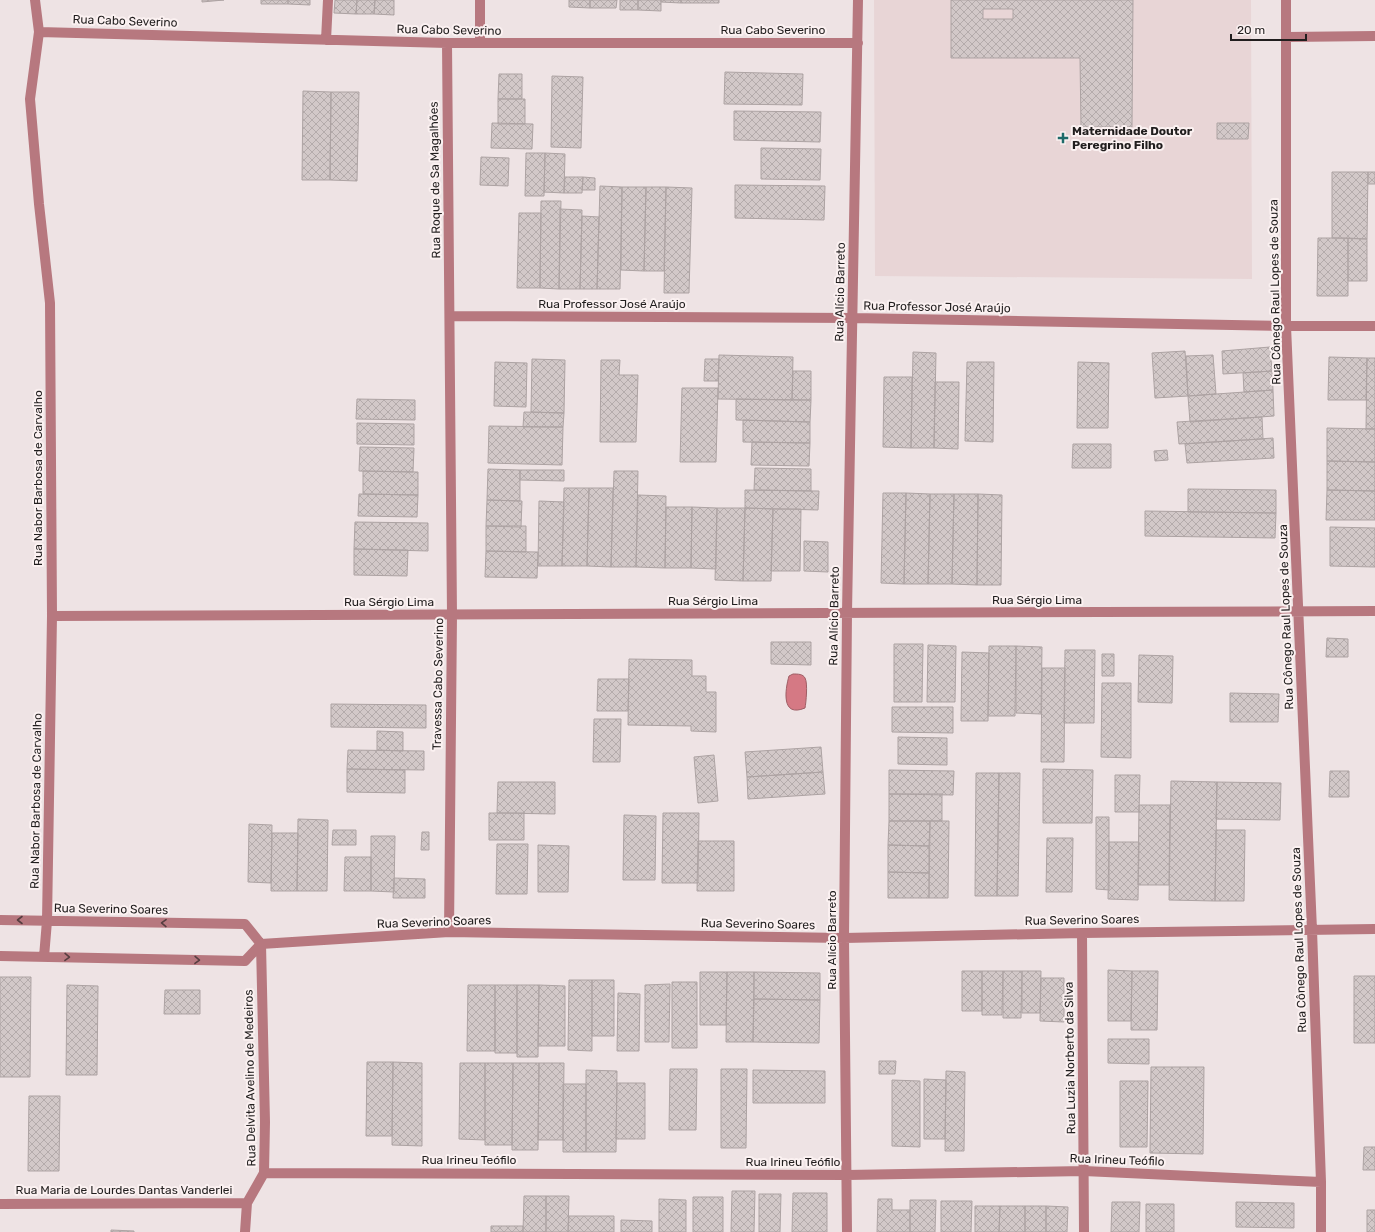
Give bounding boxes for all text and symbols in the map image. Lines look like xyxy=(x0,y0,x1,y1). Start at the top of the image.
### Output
street label: Rua Cabo Severino xyxy=(72,12,178,30)
scale bar xyxy=(1231,16,1306,42)
street label: Rua Cabo Severino xyxy=(396,22,502,38)
street label: Rua Cabo Severino xyxy=(721,23,826,37)
text: 20 m xyxy=(1237,23,1265,37)
street label: Rua Roque de Sa Magalhões xyxy=(427,101,443,259)
place label: Maternidade Doutor Peregrino Filho xyxy=(1072,124,1193,152)
marker: Maternidade Doutor Peregrino Filho xyxy=(1057,132,1069,144)
street label: Rua Cônego Raul Lopes de Souza xyxy=(1266,199,1284,385)
street label: Rua Alício Barreto xyxy=(832,242,848,342)
street label: Rua Professor José Araújo xyxy=(538,297,686,311)
street label: Rua Professor José Araújo xyxy=(863,299,1011,315)
street label: Rua Nabor Barbosa de Carvalho xyxy=(31,390,45,566)
street label: Rua Cônego Raul Lopes de Souza xyxy=(1276,524,1296,710)
street label: Rua Alício Barreto xyxy=(826,566,842,666)
street label: Rua Sérgio Lima xyxy=(992,593,1082,607)
street label: Rua Sérgio Lima xyxy=(668,594,758,608)
street label: Rua Sérgio Lima xyxy=(344,595,434,609)
street label: Travessa Cabo Severino xyxy=(430,618,446,750)
street label: Rua Nabor Barbosa de Carvalho xyxy=(27,713,45,889)
street label: Rua Cônego Raul Lopes de Souza xyxy=(1289,847,1309,1033)
street label: Rua Alício Barreto xyxy=(825,890,839,990)
street label: Rua Severino Soares xyxy=(54,901,168,917)
street label: Rua Severino Soares xyxy=(1025,912,1139,928)
street label: Rua Severino Soares xyxy=(376,913,492,931)
one-way arrow xyxy=(17,916,23,924)
street label: Rua Severino Soares xyxy=(701,916,815,932)
one-way arrow xyxy=(161,919,167,927)
one-way arrow xyxy=(64,953,70,961)
one-way arrow xyxy=(194,956,200,964)
street label: Rua Luzia Norberto da Silva xyxy=(1062,982,1078,1134)
street label: Rua Delvita Avelino de Medeiros xyxy=(241,989,259,1167)
street label: Rua Irineu Teófilo xyxy=(1069,1151,1165,1169)
street label: Rua Irineu Teófilo xyxy=(422,1153,517,1167)
street label: Rua Irineu Teófilo xyxy=(746,1155,841,1169)
street label: Rua Maria de Lourdes Dantas Vanderlei xyxy=(16,1183,233,1197)

